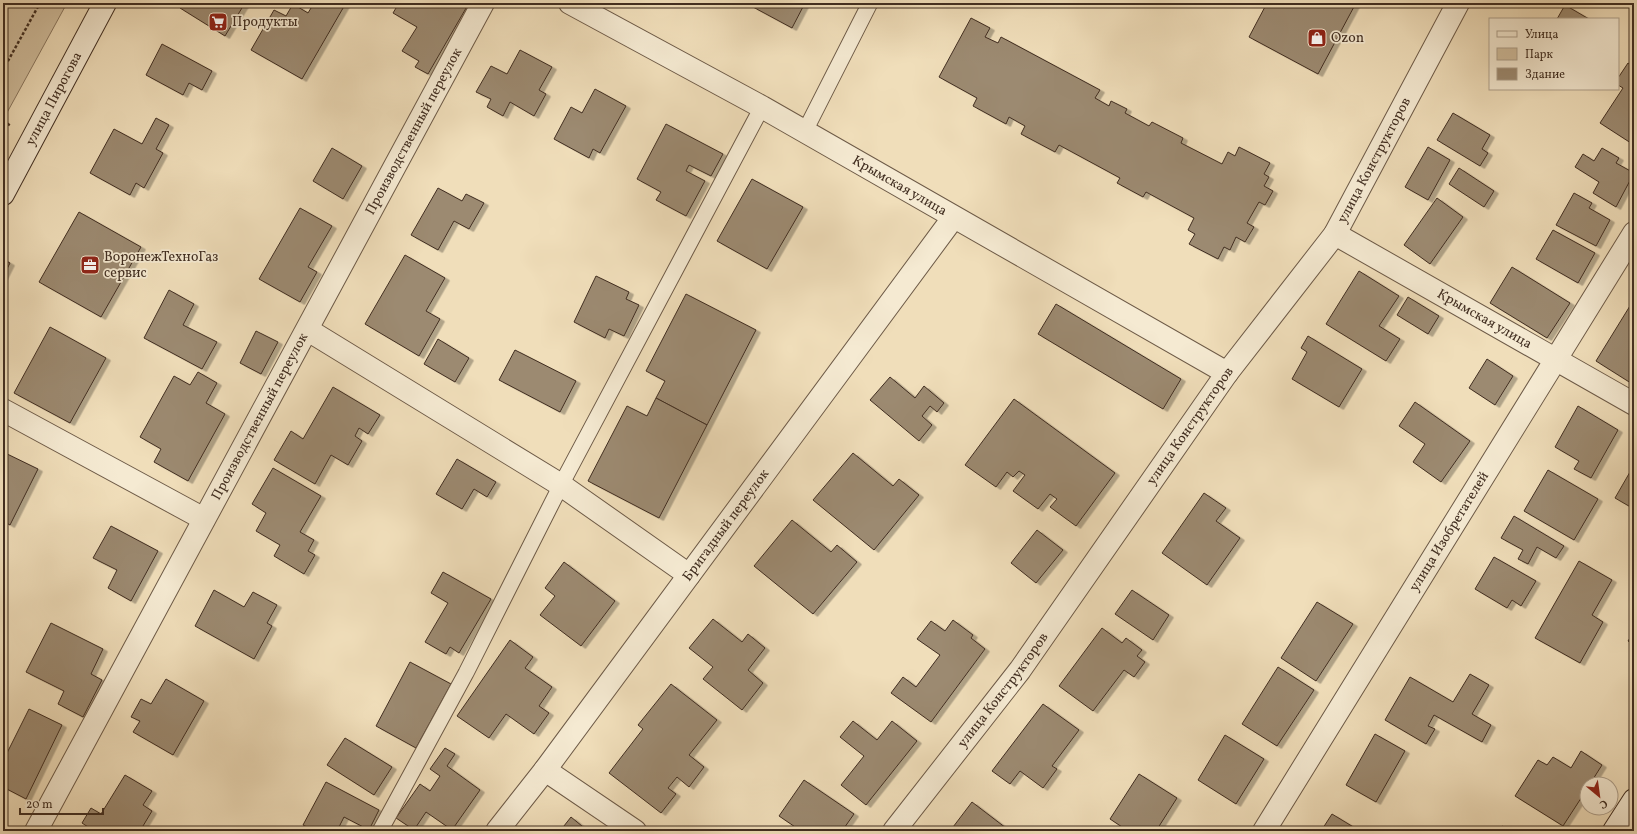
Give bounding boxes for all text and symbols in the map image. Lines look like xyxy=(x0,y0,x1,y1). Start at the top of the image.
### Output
supermarket icon: Продукты xyxy=(207,11,229,33)
place label: Продукты xyxy=(232,13,298,32)
legend xyxy=(1489,18,1619,90)
shop icon: Ozon xyxy=(1306,27,1328,49)
text: Улица xyxy=(1525,27,1558,43)
place label: Ozon xyxy=(1331,29,1364,48)
street label: Производственный переулок xyxy=(361,44,467,218)
text: Парк xyxy=(1525,47,1553,63)
street label: улица Пирогова xyxy=(21,48,87,149)
text: Здание xyxy=(1525,67,1565,83)
street label: улица Конструкторов xyxy=(1333,94,1416,227)
street label: Крымская улица xyxy=(849,151,951,220)
place label: ВоронежТехноГаз сервис xyxy=(104,248,218,283)
office icon: ВоронежТехноГаз сервис xyxy=(79,254,101,276)
street label: Крымская улица xyxy=(1434,284,1535,354)
street label: Производственный переулок xyxy=(207,329,313,504)
street label: улица Конструкторов xyxy=(1142,363,1238,489)
street label: Бригадный переулок xyxy=(678,465,774,585)
street label: улица Изобретателей xyxy=(1405,468,1494,595)
street label: улица Конструкторов xyxy=(953,629,1053,752)
north arrow xyxy=(1579,776,1619,816)
scale bar xyxy=(20,790,103,816)
text: С xyxy=(1596,795,1610,812)
text: 20 m xyxy=(26,797,53,813)

